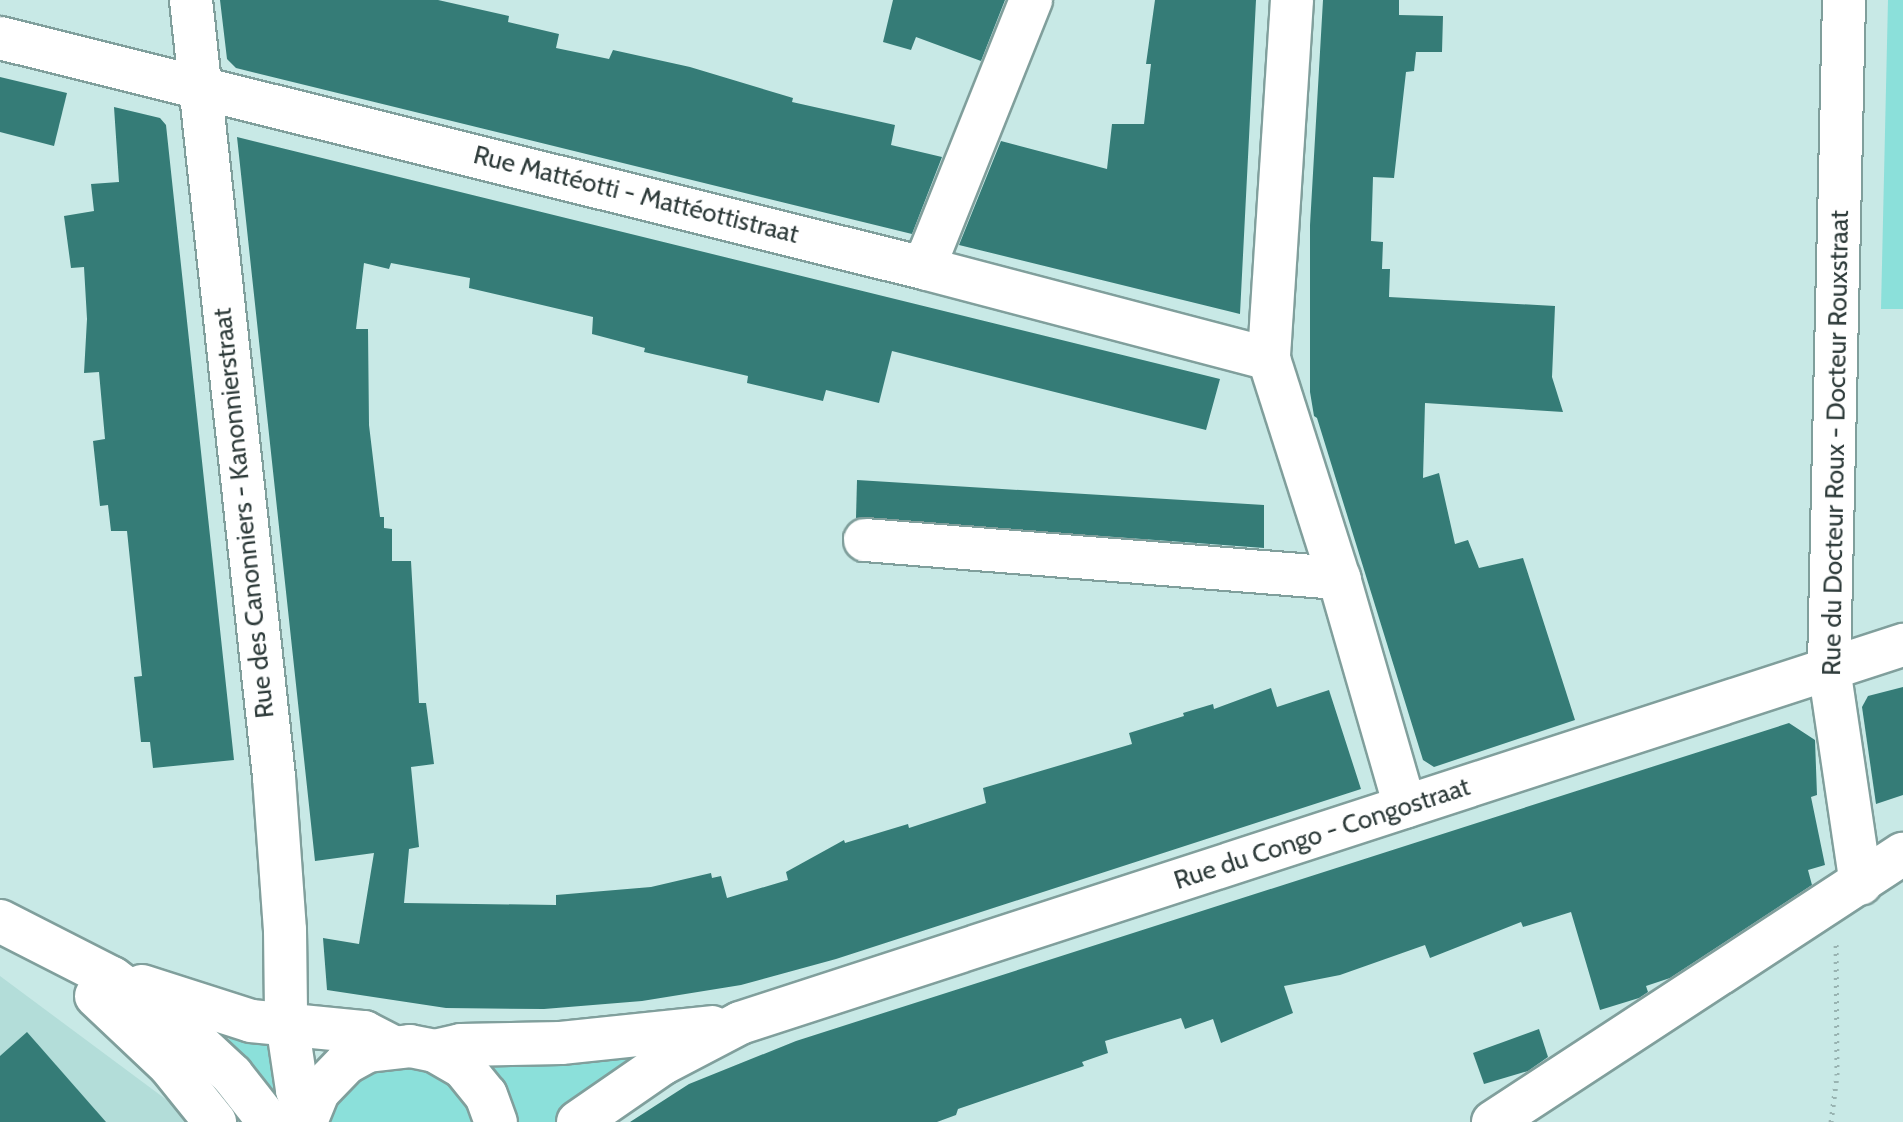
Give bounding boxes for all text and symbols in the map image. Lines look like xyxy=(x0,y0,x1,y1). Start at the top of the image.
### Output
street label: Rue Mattéotti - Mattéottistraat xyxy=(470,139,802,251)
street label: Rue du Docteur Roux - Docteur Rouxstraat xyxy=(1816,210,1856,676)
street label: Rue des Canonniers - Kanonnierstraat xyxy=(207,306,281,720)
street label: Rue du Congo - Congostraat xyxy=(1170,771,1474,897)

